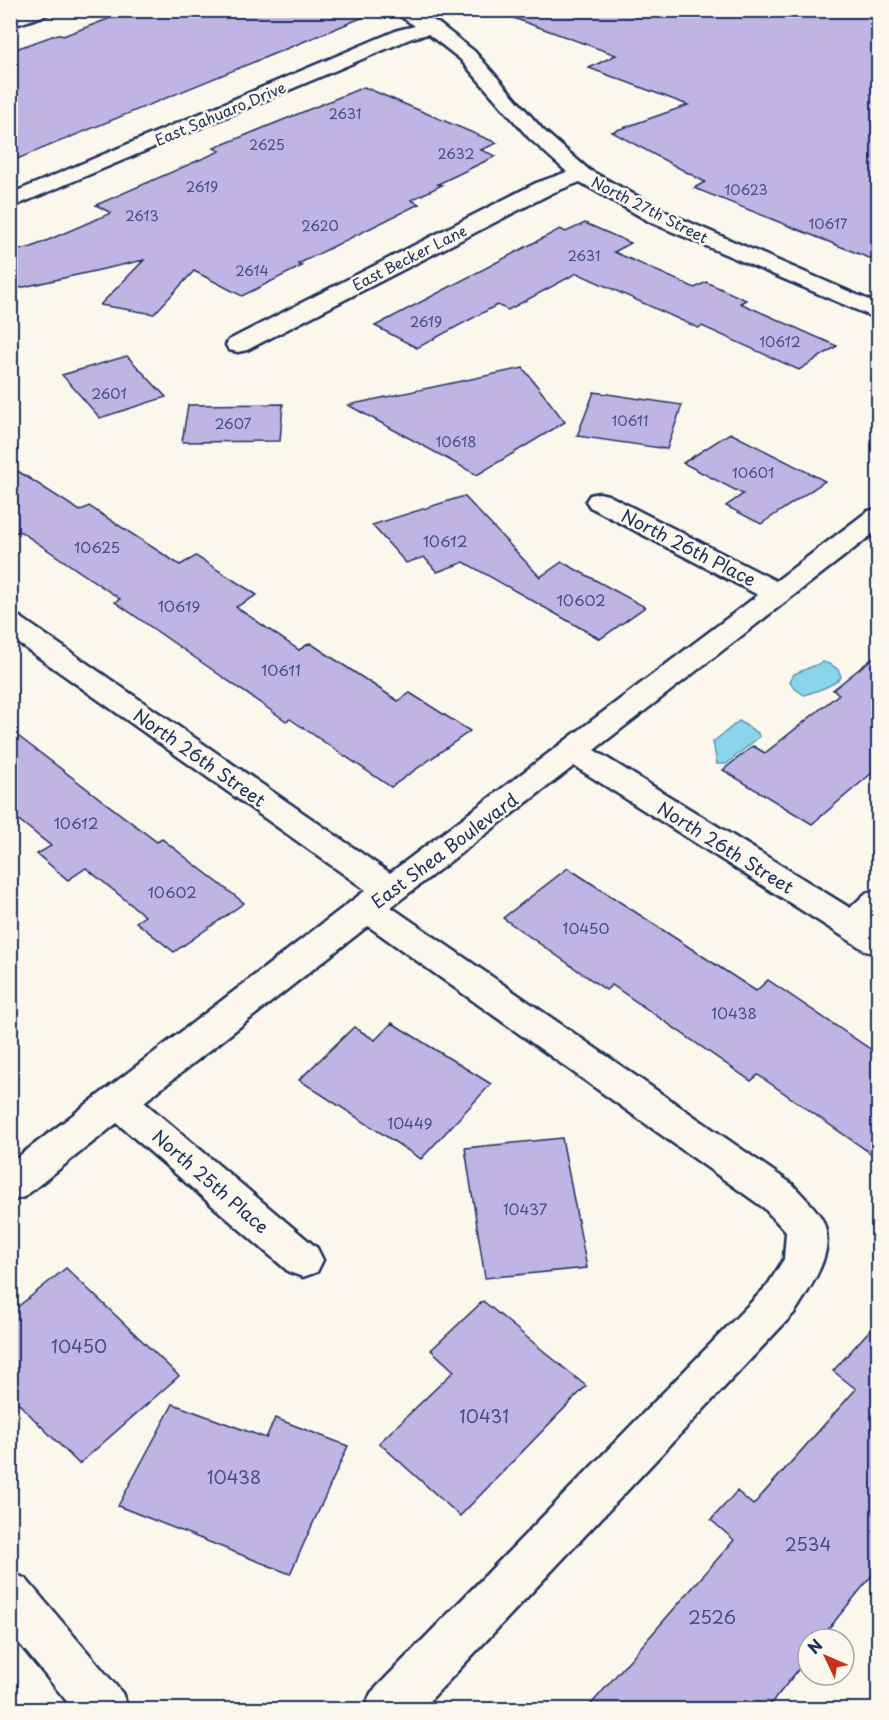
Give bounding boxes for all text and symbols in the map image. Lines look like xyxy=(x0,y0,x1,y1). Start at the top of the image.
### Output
street label: East Sahuaro Drive xyxy=(151,75,289,151)
house number: 2631 xyxy=(328,103,362,124)
house number: 2625 xyxy=(249,134,285,155)
house number: 2632 xyxy=(438,143,475,164)
street label: North 27th Street xyxy=(588,170,712,248)
house number: 2619 xyxy=(186,176,218,197)
house number: 10623 xyxy=(724,179,768,200)
house number: 2613 xyxy=(125,205,159,226)
house number: 10617 xyxy=(808,213,848,234)
house number: 2620 xyxy=(301,215,339,236)
street label: East Becker Lane xyxy=(348,218,470,296)
house number: 2631 xyxy=(567,245,601,266)
house number: 2614 xyxy=(235,260,269,281)
house number: 2619 xyxy=(410,311,442,332)
house number: 10612 xyxy=(759,331,801,352)
house number: 2601 xyxy=(91,383,127,404)
house number: 10611 xyxy=(611,410,649,431)
house number: 2607 xyxy=(214,413,252,434)
house number: 10618 xyxy=(436,431,476,452)
house number: 10601 xyxy=(732,462,774,483)
street label: North 26th Place xyxy=(617,501,761,593)
house number: 10612 xyxy=(423,529,467,552)
house number: 10625 xyxy=(74,535,120,558)
house number: 10602 xyxy=(556,588,606,611)
house number: 10619 xyxy=(158,594,200,617)
house number: 10611 xyxy=(261,658,301,681)
street label: North 26th Street xyxy=(128,701,272,813)
street label: East Shea Boulevard xyxy=(365,786,523,914)
street label: North 26th Street xyxy=(653,794,799,900)
house number: 10612 xyxy=(54,811,98,834)
house number: 10602 xyxy=(147,880,197,903)
house number: 10450 xyxy=(563,916,609,939)
house number: 10438 xyxy=(711,1001,757,1024)
house number: 10449 xyxy=(388,1111,433,1134)
street label: North 25th Place xyxy=(147,1123,275,1239)
house number: 10437 xyxy=(503,1197,548,1220)
house number: 10450 xyxy=(51,1332,107,1359)
house number: 10431 xyxy=(459,1402,509,1429)
house number: 10438 xyxy=(207,1463,261,1490)
house number: 2534 xyxy=(785,1530,831,1557)
house number: 2526 xyxy=(688,1603,736,1630)
north arrow xyxy=(796,1627,856,1687)
text: N xyxy=(801,1633,828,1659)

